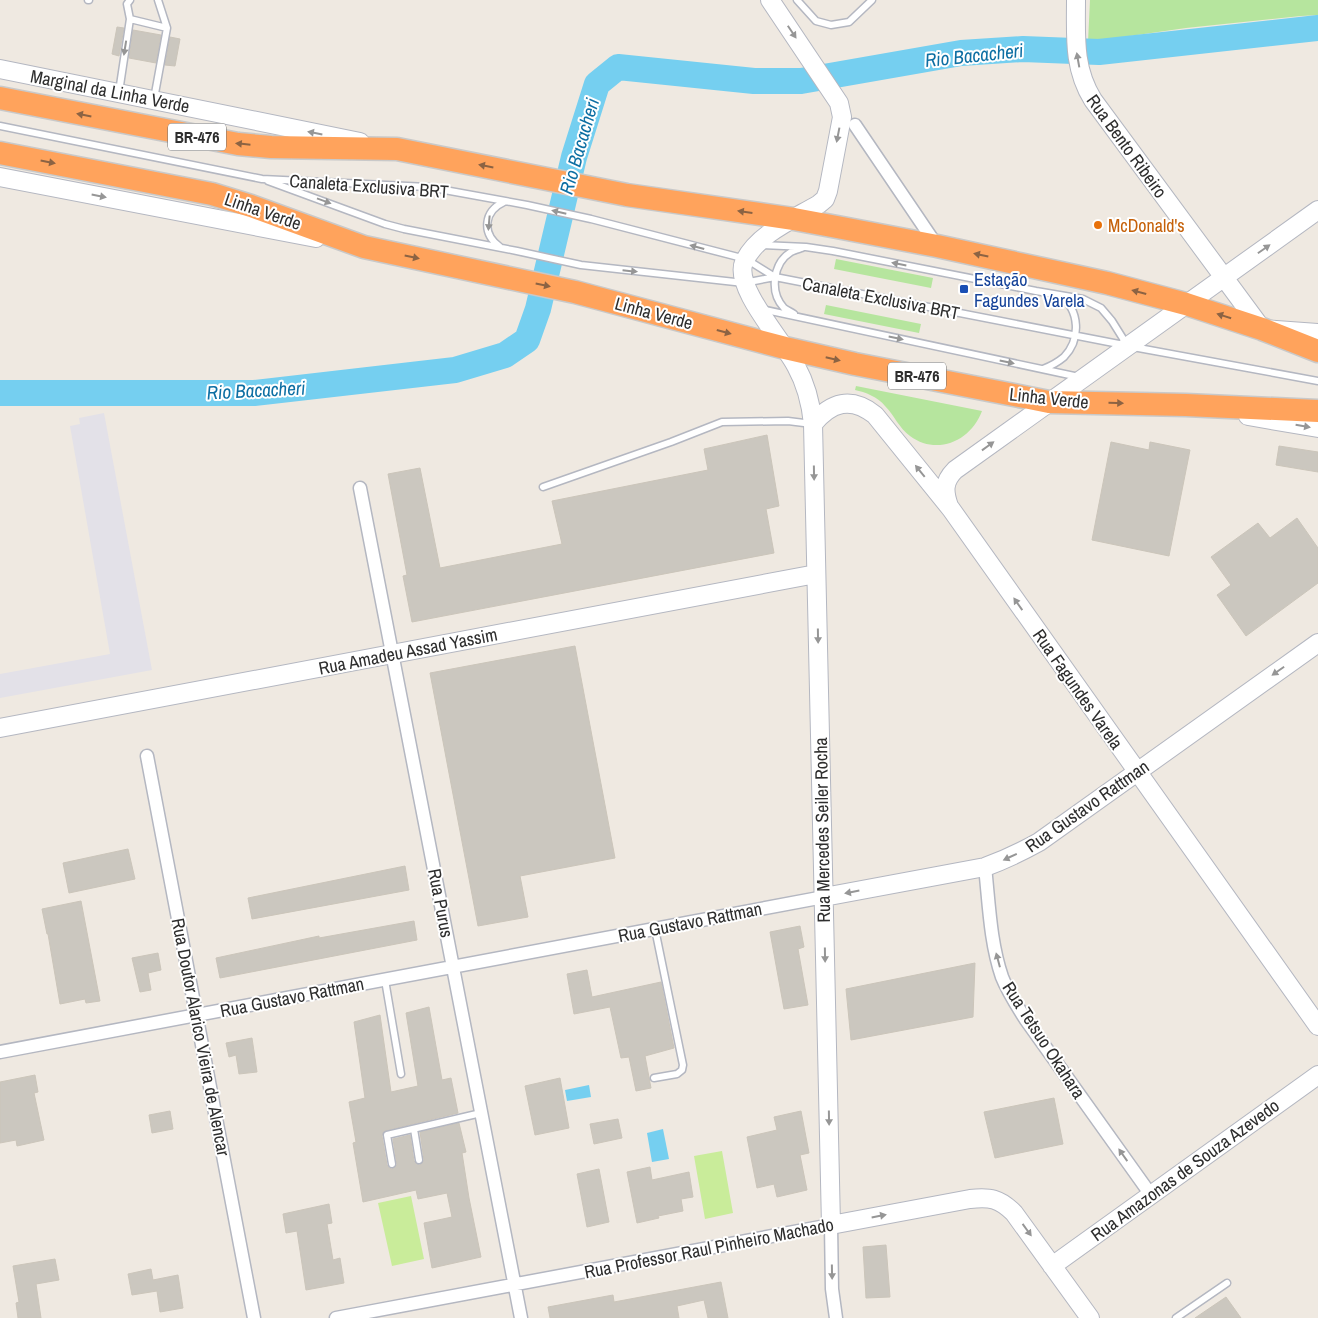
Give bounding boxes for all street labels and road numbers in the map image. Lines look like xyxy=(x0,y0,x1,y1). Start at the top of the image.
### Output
street label: Marginal da Linha Verde xyxy=(28,63,192,119)
street label: Rua Bento Ribeiro xyxy=(1081,89,1173,203)
road number: BR-476 xyxy=(168,124,226,150)
street label: Canaleta Exclusiva BRT xyxy=(288,168,450,204)
street label: Linha Verde xyxy=(221,186,305,236)
street label: Canaleta Exclusiva BRT xyxy=(800,270,962,326)
street label: Linha Verde xyxy=(612,291,696,335)
road number: BR-476 xyxy=(888,362,946,390)
street label: Linha Verde xyxy=(1008,381,1090,415)
street label: Rua Amadeu Assad Yassim xyxy=(316,621,500,681)
street label: Rua Fagundes Varela xyxy=(1027,624,1129,754)
street label: Rua Mercedes Seiler Rocha xyxy=(808,737,836,923)
street label: Rua Gustavo Rattman xyxy=(1020,754,1154,858)
street label: Rua Purus xyxy=(422,866,460,940)
street label: Rua Gustavo Rattman xyxy=(616,896,764,948)
street label: Rua Doutor Alarico Vieira de Alencar xyxy=(166,916,236,1158)
street label: Rua Gustavo Rattman xyxy=(218,971,366,1023)
street label: Rua Tetsuo Okahara xyxy=(997,977,1091,1103)
street label: Rua Amazonas de Souza Azevedo xyxy=(1086,1093,1284,1247)
street label: Rua Professor Raul Pinheiro Machado xyxy=(582,1212,836,1284)

